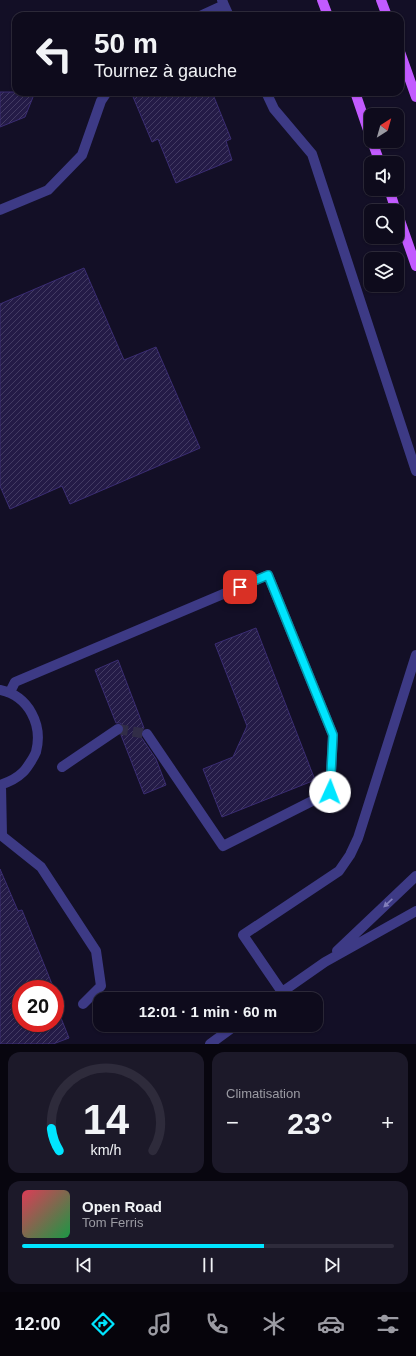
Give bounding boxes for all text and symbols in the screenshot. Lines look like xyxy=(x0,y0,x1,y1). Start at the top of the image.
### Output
icon: left xyxy=(28,28,80,80)
text: 50 m xyxy=(94,28,158,59)
text: Tournez à gauche xyxy=(94,61,237,81)
north arrow xyxy=(364,108,404,148)
map controls xyxy=(364,108,404,292)
button: sound xyxy=(364,156,404,196)
button: search xyxy=(364,204,404,244)
button: layers xyxy=(364,252,404,292)
pin xyxy=(223,570,257,604)
icon: arrive xyxy=(229,576,251,598)
position arrow xyxy=(309,771,351,813)
one-way arrow xyxy=(383,898,393,908)
speed limit sign: 20 xyxy=(12,980,64,1032)
text: 12:01 · 1 min · 60 m xyxy=(139,1003,277,1020)
text: Climatisation xyxy=(226,1086,300,1101)
text: 14 xyxy=(83,1095,129,1142)
text: 23° xyxy=(287,1107,333,1140)
text: − xyxy=(226,1110,239,1135)
text: + xyxy=(381,1110,394,1135)
text: km/h xyxy=(91,1141,122,1157)
text: Open Road xyxy=(82,1198,162,1215)
text: Tom Ferris xyxy=(82,1215,143,1230)
icon: previous xyxy=(73,1254,95,1276)
icon: pause xyxy=(197,1254,219,1276)
icon: next xyxy=(321,1254,343,1276)
icon: directions xyxy=(89,1310,117,1338)
icon: music xyxy=(146,1310,174,1338)
icon: phone xyxy=(203,1310,231,1338)
icon: climate xyxy=(260,1310,288,1338)
icon: car xyxy=(317,1310,345,1338)
icon: filters xyxy=(374,1310,402,1338)
text: 12:00 xyxy=(14,1314,60,1334)

